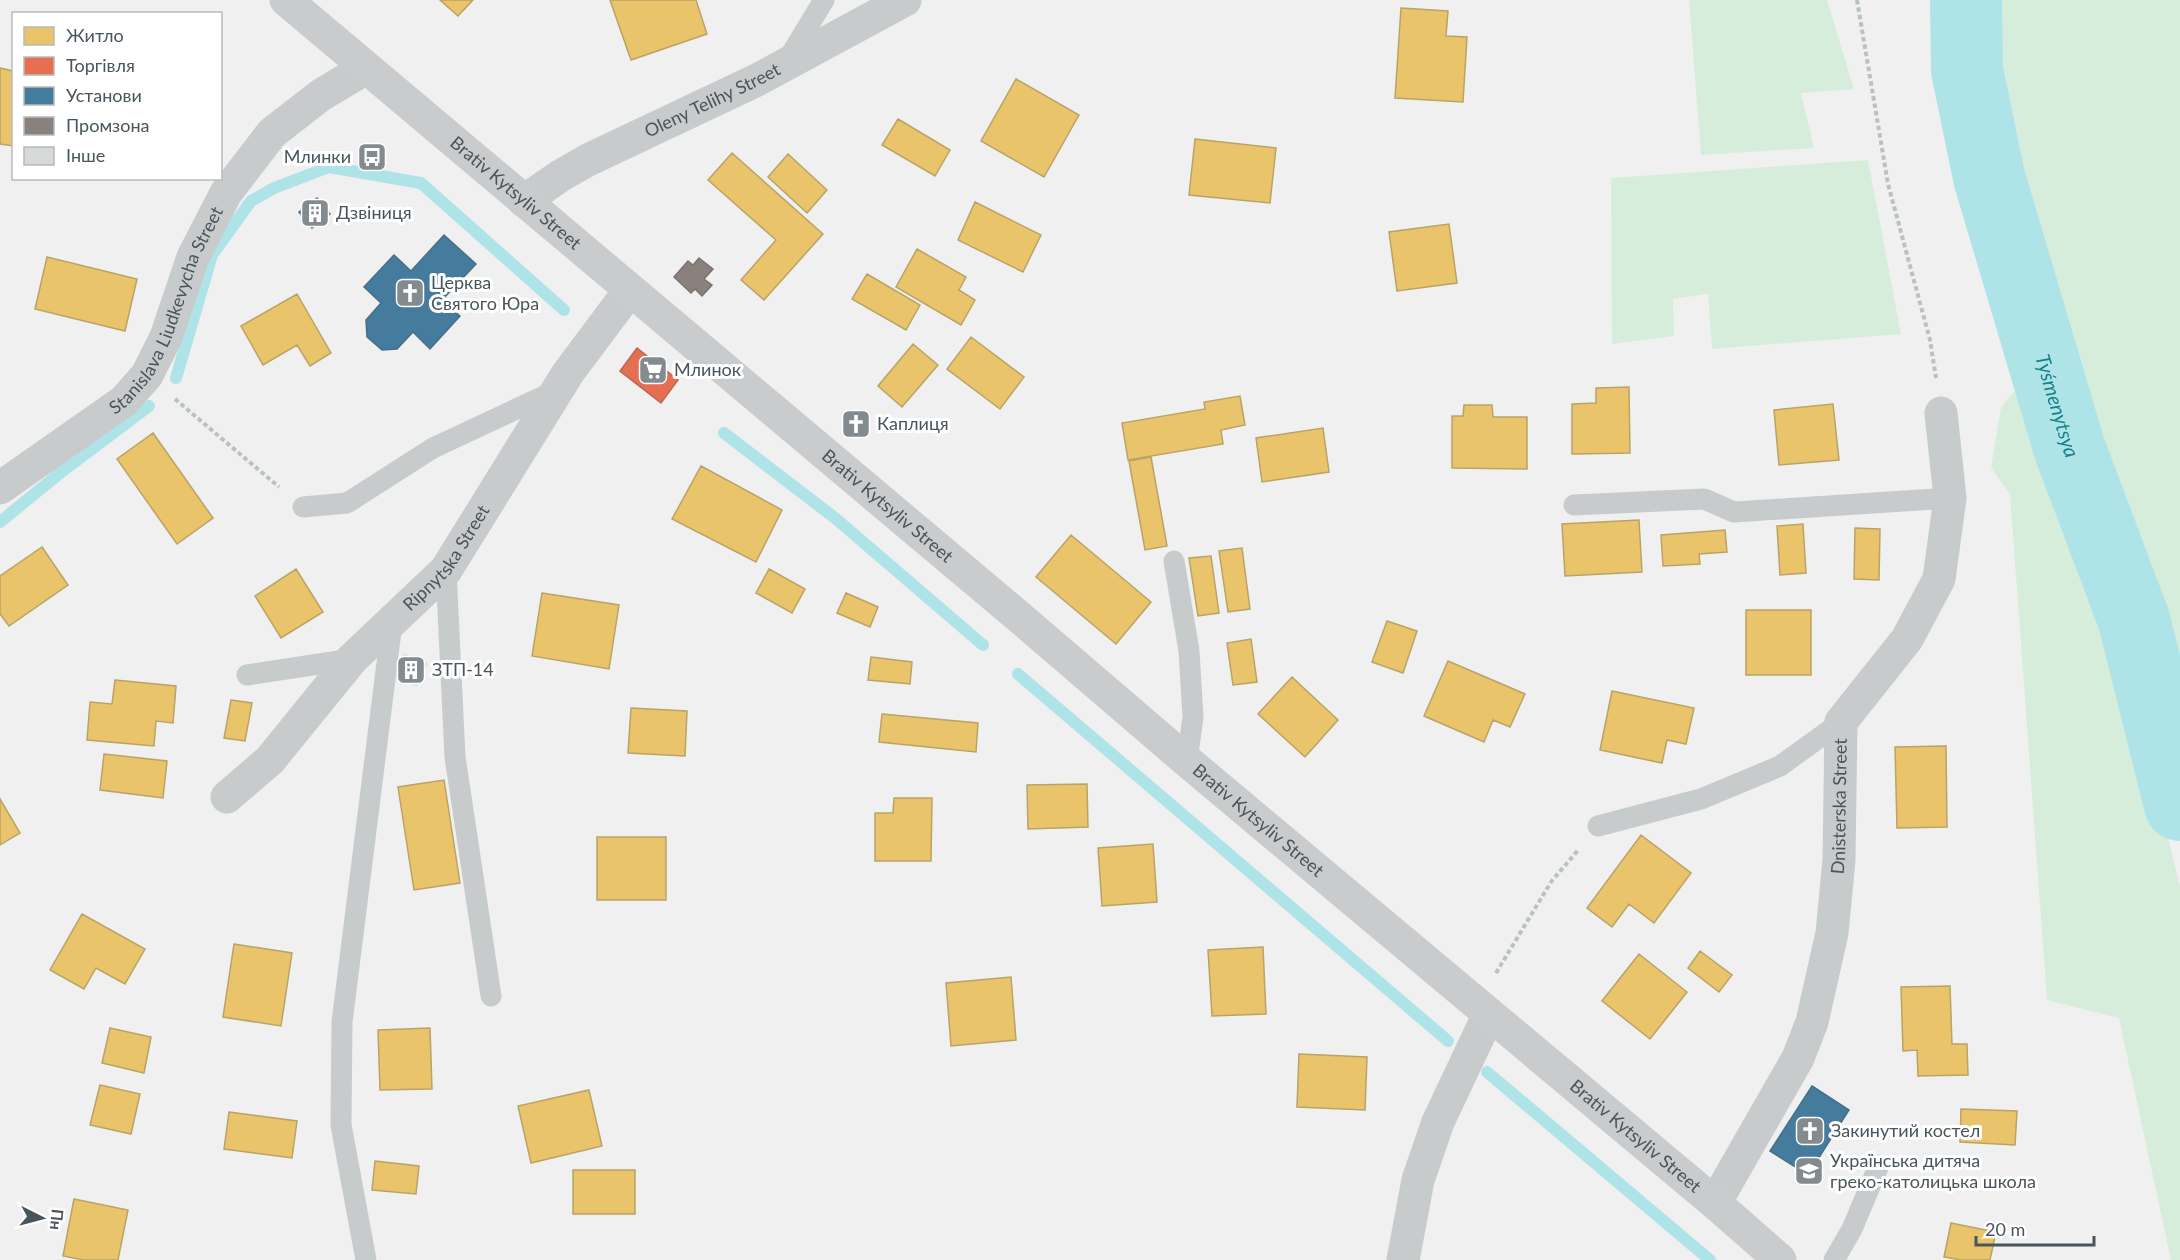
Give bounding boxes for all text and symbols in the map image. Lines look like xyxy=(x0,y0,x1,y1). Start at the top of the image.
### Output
legend xyxy=(12,12,222,180)
text: Житло xyxy=(66,24,124,46)
text: Торгівля xyxy=(66,54,135,76)
street label: Oleny Telihy Street xyxy=(641,57,784,142)
text: Установи xyxy=(66,84,142,106)
text: Промзона xyxy=(66,114,149,136)
street label: Brativ Kytsyliv Street xyxy=(446,131,587,254)
bus stop icon: Млинки xyxy=(356,141,388,173)
text: Інше xyxy=(66,144,105,166)
place label: Млинки xyxy=(284,145,351,167)
building icon: Дзвіниця xyxy=(299,197,331,229)
place label: Дзвіниця xyxy=(336,201,412,223)
street label: Stanislava Liudkevycha Street xyxy=(104,202,227,418)
place label: Церква Святого Юра xyxy=(431,271,539,314)
church icon: Церква Святого Юра xyxy=(394,277,426,309)
water label: Tyśmenytsya xyxy=(2031,351,2085,461)
supermarket icon: Млинок xyxy=(637,354,669,386)
place label: Млинок xyxy=(674,358,742,380)
church icon: Каплиця xyxy=(840,408,872,440)
place label: Каплиця xyxy=(877,412,949,434)
street label: Brativ Kytsyliv Street xyxy=(818,444,958,567)
street label: Ripnytska Street xyxy=(398,500,494,615)
building icon: ЗТП-14 xyxy=(395,654,427,686)
place label: ЗТП-14 xyxy=(432,658,494,680)
street label: Dnisterska Street xyxy=(1826,738,1851,875)
street label: Brativ Kytsyliv Street xyxy=(1189,758,1329,881)
street label: Brativ Kytsyliv Street xyxy=(1566,1074,1706,1197)
church icon: Закинутий костел xyxy=(1794,1115,1826,1147)
place label: Закинутий костел xyxy=(1831,1119,1980,1141)
place label: Українська дитяча греко-католицька школа xyxy=(1830,1149,2036,1192)
school or university icon: Українська дитяча греко-католицька школа xyxy=(1793,1155,1825,1187)
north arrow xyxy=(12,1188,72,1248)
text: Пн xyxy=(47,1208,68,1231)
scale bar xyxy=(1976,1209,2094,1247)
text: 20 m xyxy=(1985,1218,2025,1240)

